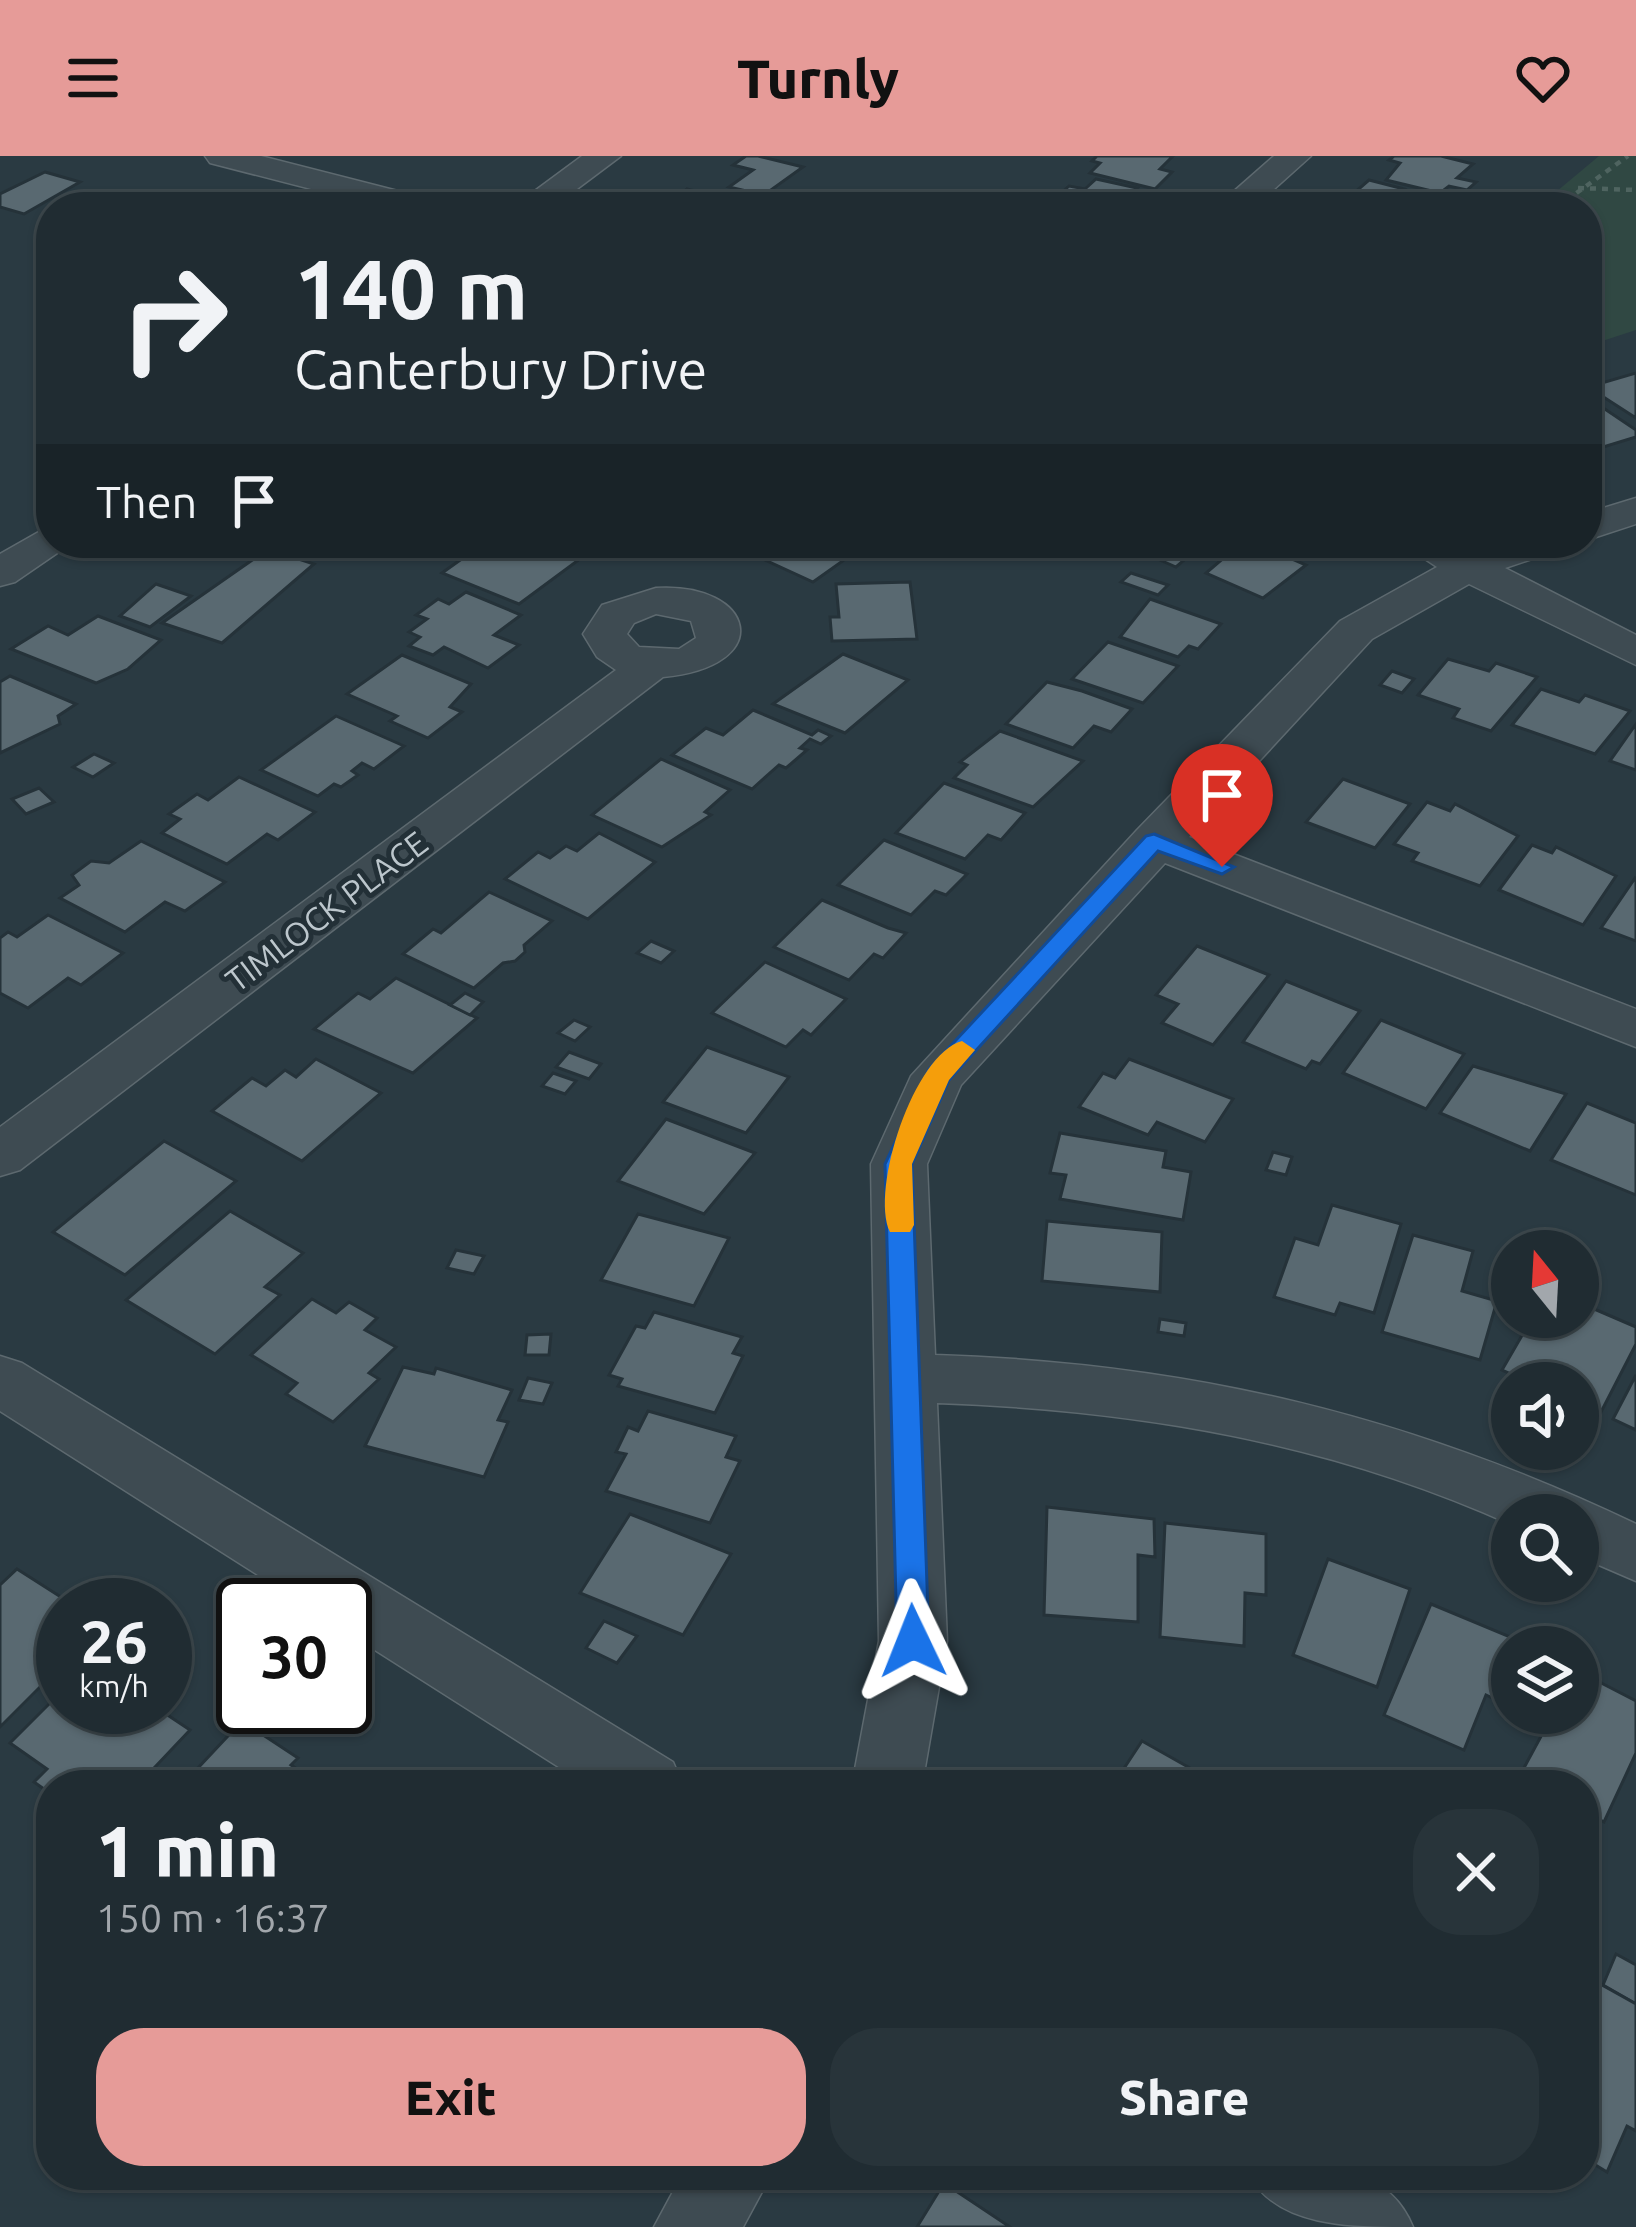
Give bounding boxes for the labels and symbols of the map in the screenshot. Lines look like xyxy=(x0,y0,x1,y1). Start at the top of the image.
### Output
pin xyxy=(1171,744,1273,867)
street label: TIMLOCK PLACE xyxy=(218,823,434,999)
north arrow xyxy=(1491,1230,1599,1338)
speed limit sign: 30 xyxy=(216,1578,372,1734)
position arrow xyxy=(850,1578,976,1704)

